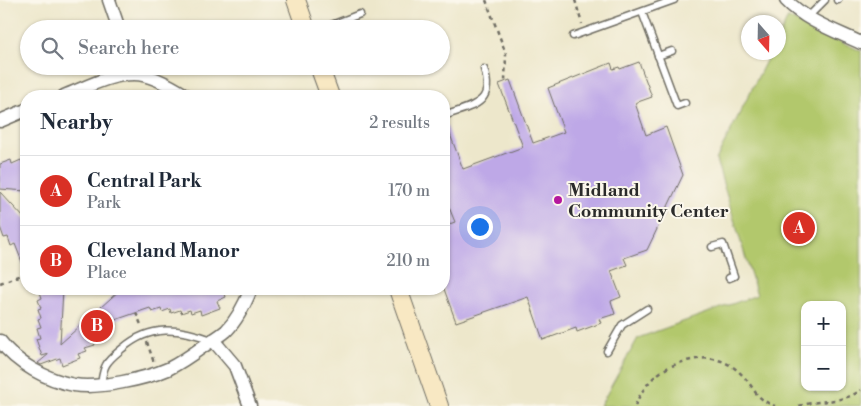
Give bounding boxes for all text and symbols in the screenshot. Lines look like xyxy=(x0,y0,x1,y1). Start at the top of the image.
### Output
north arrow xyxy=(741,15,786,60)
search box xyxy=(20,20,450,75)
icon: search xyxy=(38,34,66,62)
text: Search here xyxy=(78,36,179,60)
text: Nearby xyxy=(40,110,113,136)
text: 2 results xyxy=(369,113,430,133)
text: Central Park xyxy=(87,169,202,193)
place label: Midland Community Center xyxy=(568,179,729,223)
text: A xyxy=(50,181,62,201)
text: 170 m xyxy=(388,181,430,201)
text: Park xyxy=(87,193,120,213)
marker: Midland Community Center xyxy=(552,194,564,206)
pin: A xyxy=(783,209,815,247)
your location xyxy=(467,214,493,240)
text: Cleveland Manor xyxy=(87,239,240,263)
text: B xyxy=(50,251,62,271)
text: 210 m xyxy=(386,251,430,271)
text: Place xyxy=(87,263,127,283)
map controls xyxy=(801,301,846,391)
button: + xyxy=(801,301,846,346)
pin: B xyxy=(81,307,113,345)
button: − xyxy=(801,346,846,391)

